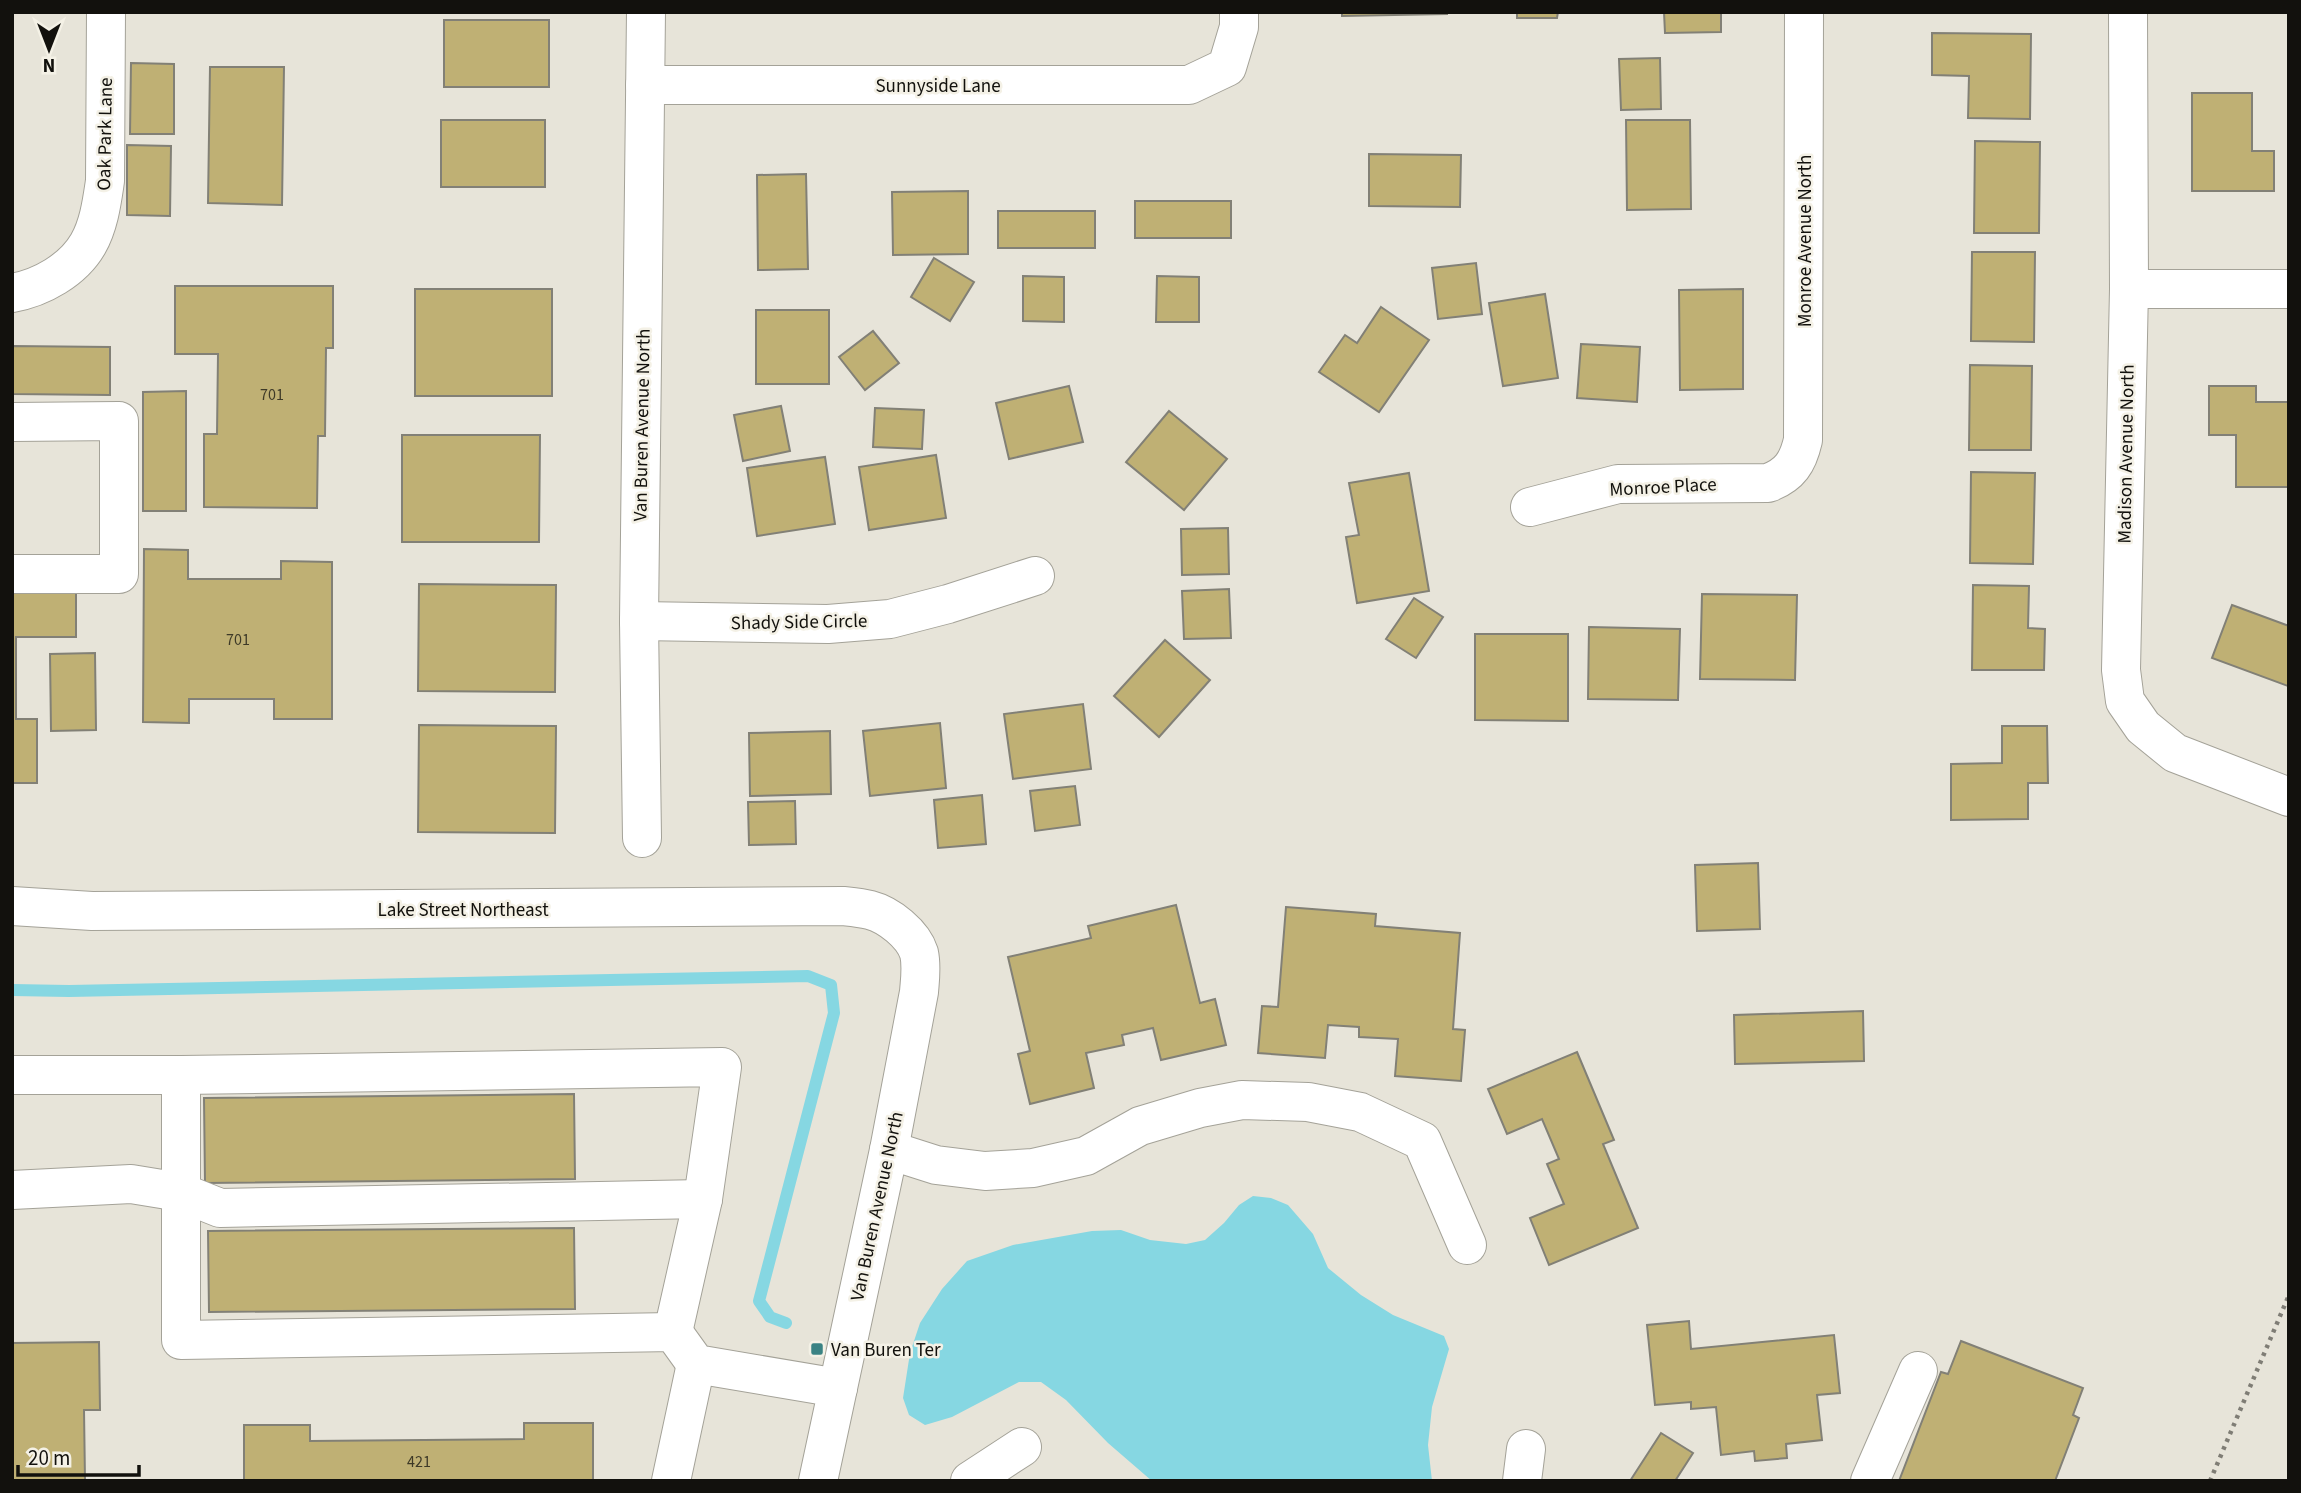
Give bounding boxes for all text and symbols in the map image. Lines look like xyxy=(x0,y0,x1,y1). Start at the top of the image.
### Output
north arrow xyxy=(14,14,84,84)
text: N xyxy=(43,51,55,78)
street label: Sunnyside Lane xyxy=(875,73,1001,100)
street label: Oak Park Lane xyxy=(91,77,120,191)
street label: Monroe Avenue North xyxy=(1792,155,1819,327)
street label: Van Buren Avenue North xyxy=(627,328,658,522)
street label: Madison Avenue North xyxy=(2111,364,2142,544)
house number: 701 xyxy=(260,384,284,406)
street label: Monroe Place xyxy=(1609,471,1717,504)
street label: Shady Side Circle xyxy=(730,608,868,637)
house number: 701 xyxy=(226,629,250,651)
street label: Lake Street Northeast xyxy=(377,897,549,924)
street label: Van Buren Avenue North xyxy=(844,1109,911,1303)
place label: Van Buren Ter xyxy=(831,1337,941,1364)
marker: Van Buren Ter xyxy=(809,1341,825,1357)
scale bar xyxy=(18,1434,138,1478)
text: 20 m xyxy=(28,1443,70,1473)
house number: 421 xyxy=(407,1451,431,1473)

